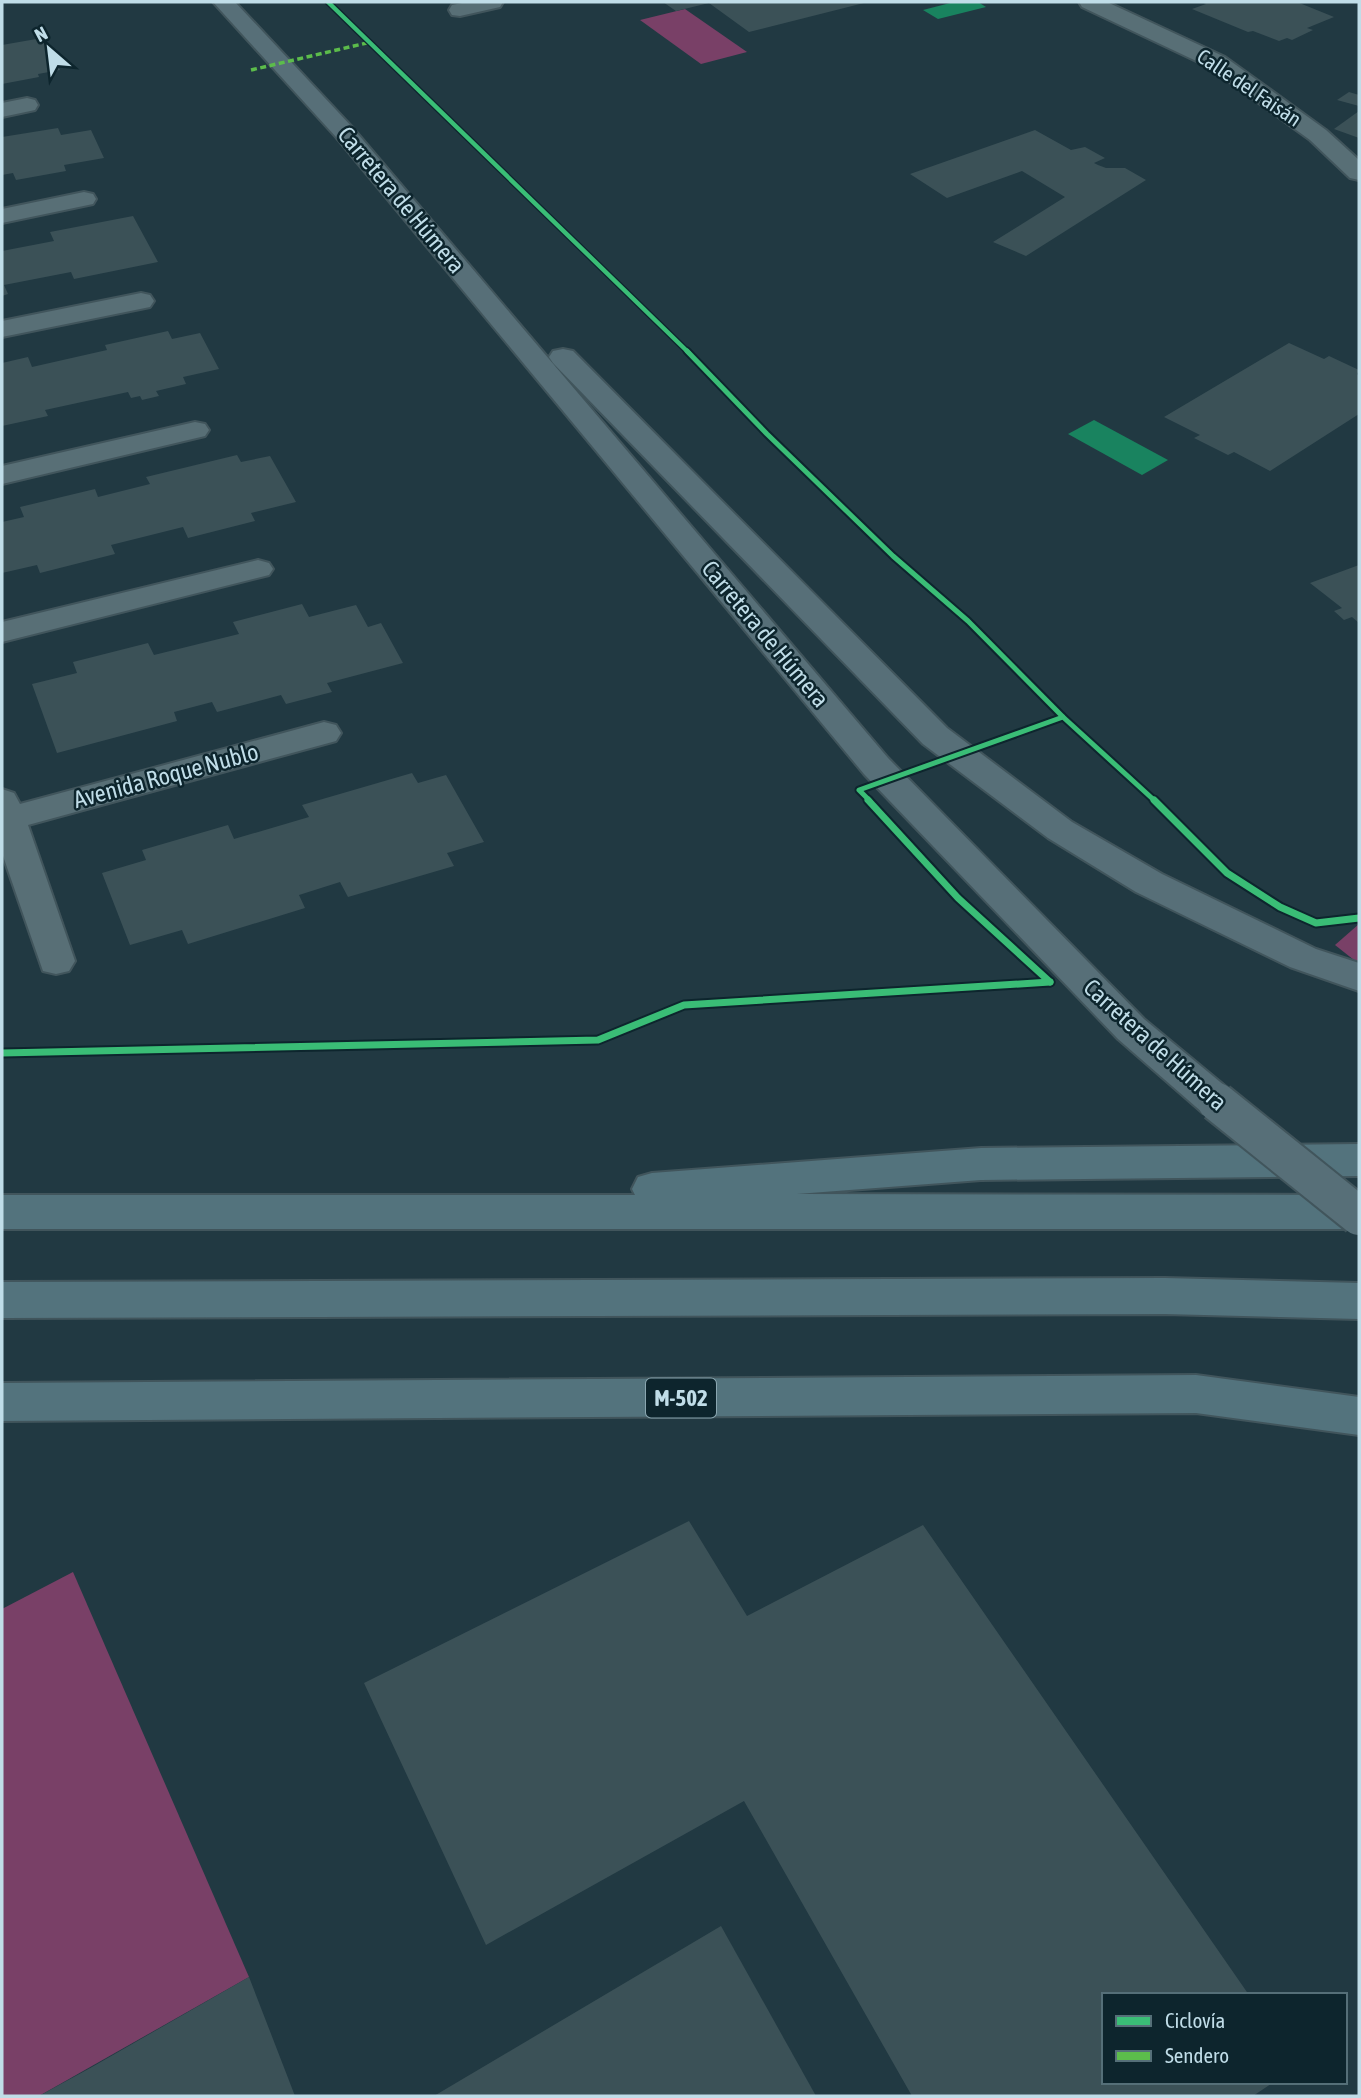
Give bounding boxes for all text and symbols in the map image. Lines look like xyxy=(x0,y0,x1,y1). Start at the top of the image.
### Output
north arrow xyxy=(14,14,84,84)
text: N xyxy=(31,22,51,46)
street label: Calle del Faisán xyxy=(1193,44,1306,131)
street label: Carretera de Húmera xyxy=(332,121,470,278)
street label: Carretera de Húmera xyxy=(696,555,834,712)
street label: Avenida Roque Nublo xyxy=(70,738,261,813)
street label: Carretera de Húmera xyxy=(1078,973,1232,1116)
road number: M-502 xyxy=(646,1378,716,1418)
legend xyxy=(1102,1993,1347,2084)
text: Ciclovía xyxy=(1165,2008,1225,2032)
text: Sendero xyxy=(1165,2043,1229,2067)

